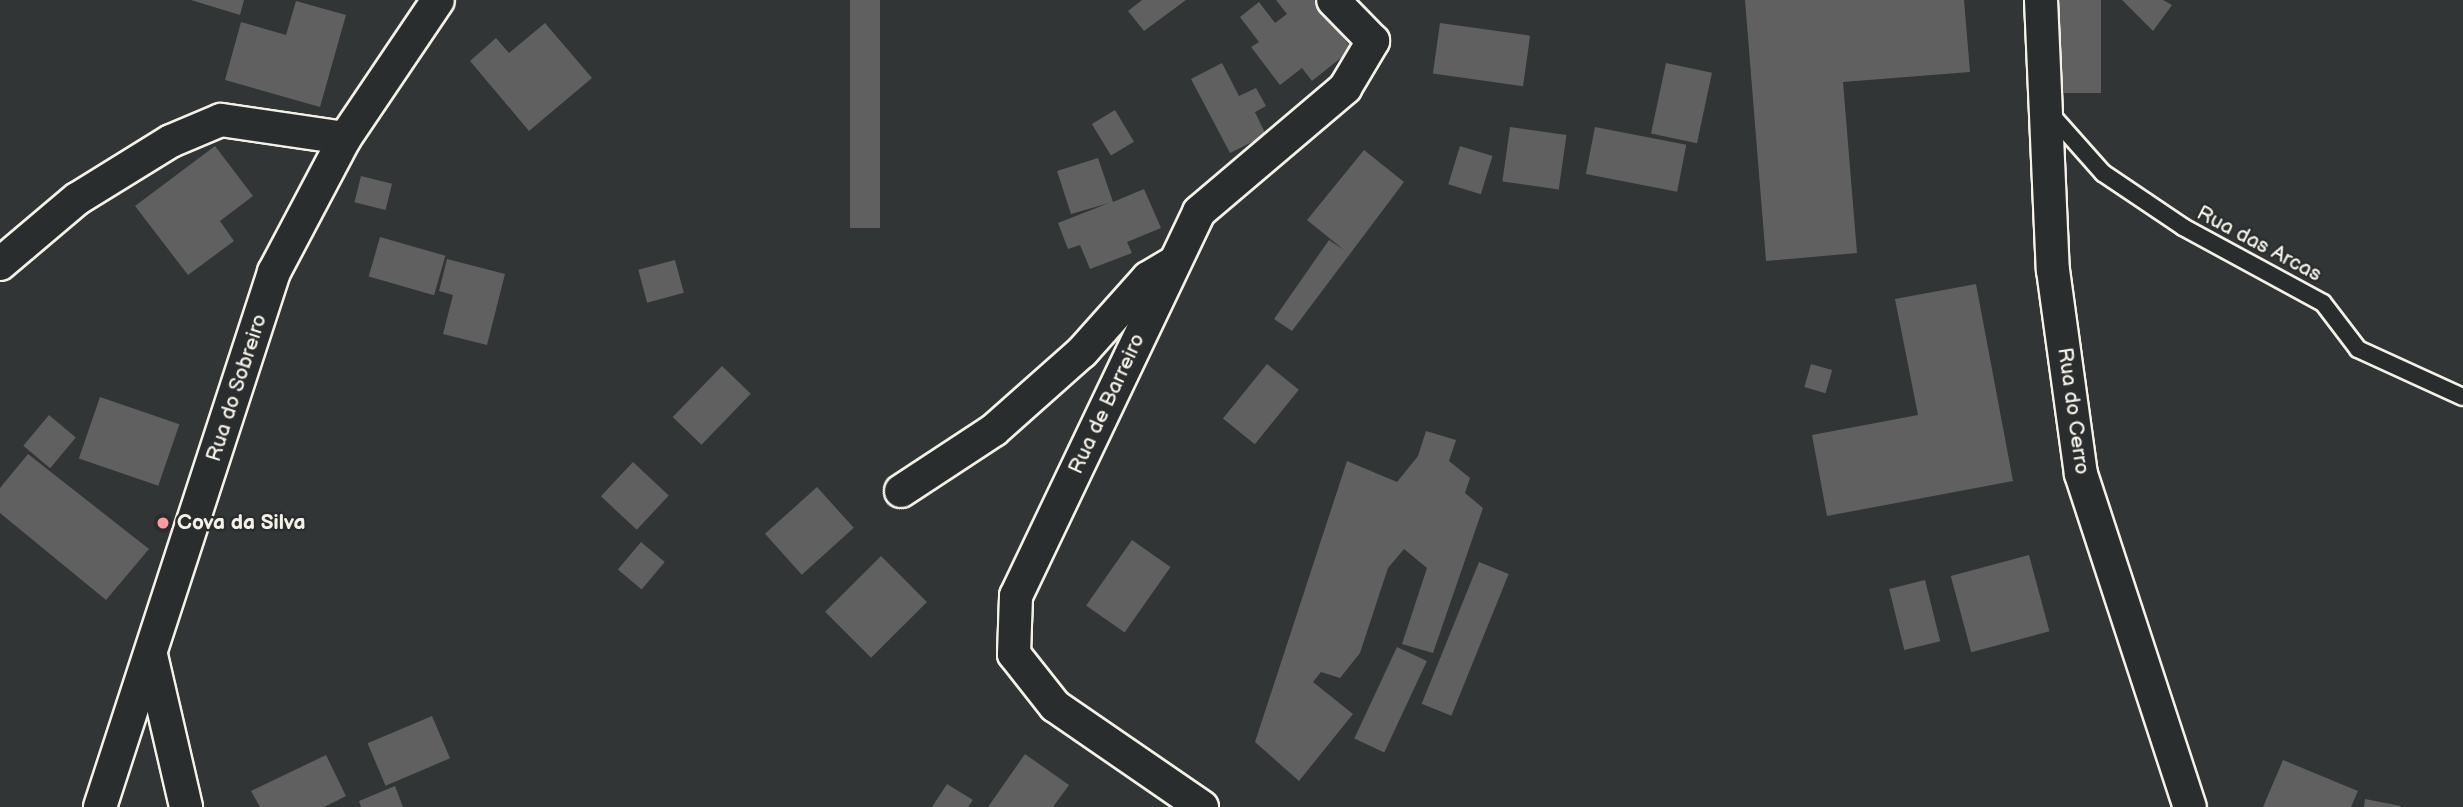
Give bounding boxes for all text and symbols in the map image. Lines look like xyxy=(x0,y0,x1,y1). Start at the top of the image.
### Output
street label: Rua das Arcas xyxy=(2192,201,2326,287)
street label: Rua do Sobreiro xyxy=(201,311,273,465)
street label: Rua de Barreiro xyxy=(1064,330,1150,478)
street label: Rua do Cerro xyxy=(2052,346,2094,476)
place label: Cova da Silva xyxy=(177,510,306,536)
marker: Cova da Silva xyxy=(155,515,171,531)

